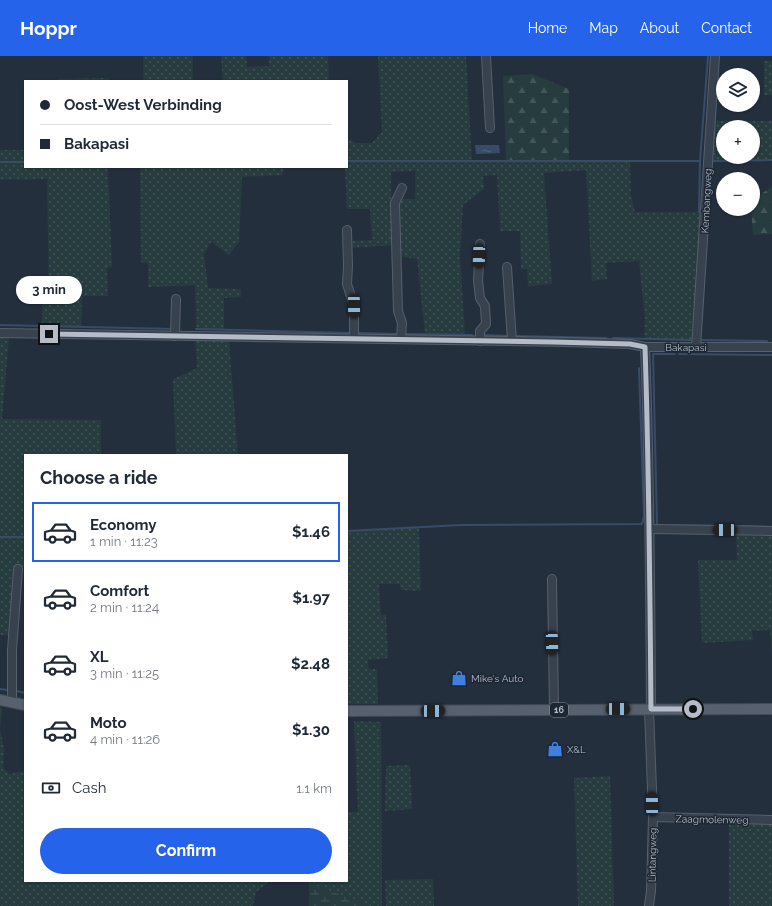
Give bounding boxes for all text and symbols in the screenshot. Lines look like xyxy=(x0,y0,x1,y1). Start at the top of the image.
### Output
text: Hoppr xyxy=(20,17,77,39)
text: Home xyxy=(528,20,567,36)
text: Map xyxy=(589,20,618,36)
text: About xyxy=(640,20,679,36)
text: Contact xyxy=(701,20,752,36)
map controls xyxy=(716,68,760,216)
button: layers xyxy=(716,68,760,112)
text: Oost-West Verbinding xyxy=(64,96,222,114)
button: + xyxy=(716,120,760,164)
text: Bakapasi xyxy=(64,135,129,153)
street label: Kembangweg xyxy=(699,168,714,234)
button: − xyxy=(716,172,760,216)
car xyxy=(473,244,485,268)
callout: 3 min xyxy=(16,276,82,304)
text: 3 min xyxy=(32,282,66,297)
car xyxy=(348,294,360,318)
route end xyxy=(40,325,58,343)
street label: Bakapasi xyxy=(665,342,707,353)
text: Choose a ride xyxy=(40,467,158,488)
icon: car xyxy=(42,514,78,550)
text: Economy xyxy=(90,516,157,534)
text: $1.46 xyxy=(292,523,330,541)
car xyxy=(713,524,737,536)
text: 1 min · 11:23 xyxy=(90,534,158,549)
icon: car xyxy=(42,580,78,616)
text: Comfort xyxy=(90,582,149,600)
text: $1.97 xyxy=(292,589,330,607)
text: 2 min · 11:24 xyxy=(90,600,159,615)
car xyxy=(546,631,558,655)
icon: car xyxy=(42,646,78,682)
text: XL xyxy=(90,648,108,666)
text: $2.48 xyxy=(291,655,330,673)
text: 3 min · 11:25 xyxy=(90,666,159,681)
shop icon: Mike's Auto xyxy=(450,669,468,687)
place label: Mike's Auto xyxy=(471,673,524,684)
route start xyxy=(684,700,702,718)
road number: 16 xyxy=(550,703,568,717)
car xyxy=(606,703,630,715)
car xyxy=(421,705,445,717)
icon: car xyxy=(42,712,78,748)
text: Moto xyxy=(90,714,127,732)
text: $1.30 xyxy=(292,721,330,739)
text: 4 min · 11:26 xyxy=(90,732,160,747)
shop icon: X&L xyxy=(546,740,564,758)
place label: X&L xyxy=(567,744,586,755)
icon: cash xyxy=(40,777,62,799)
text: Cash xyxy=(72,779,106,797)
text: 1.1 km xyxy=(296,781,332,796)
car xyxy=(646,792,658,816)
street label: Zaagmolenweg xyxy=(675,813,748,826)
button: Confirm xyxy=(40,828,332,874)
street label: Lintangweg xyxy=(647,828,658,882)

